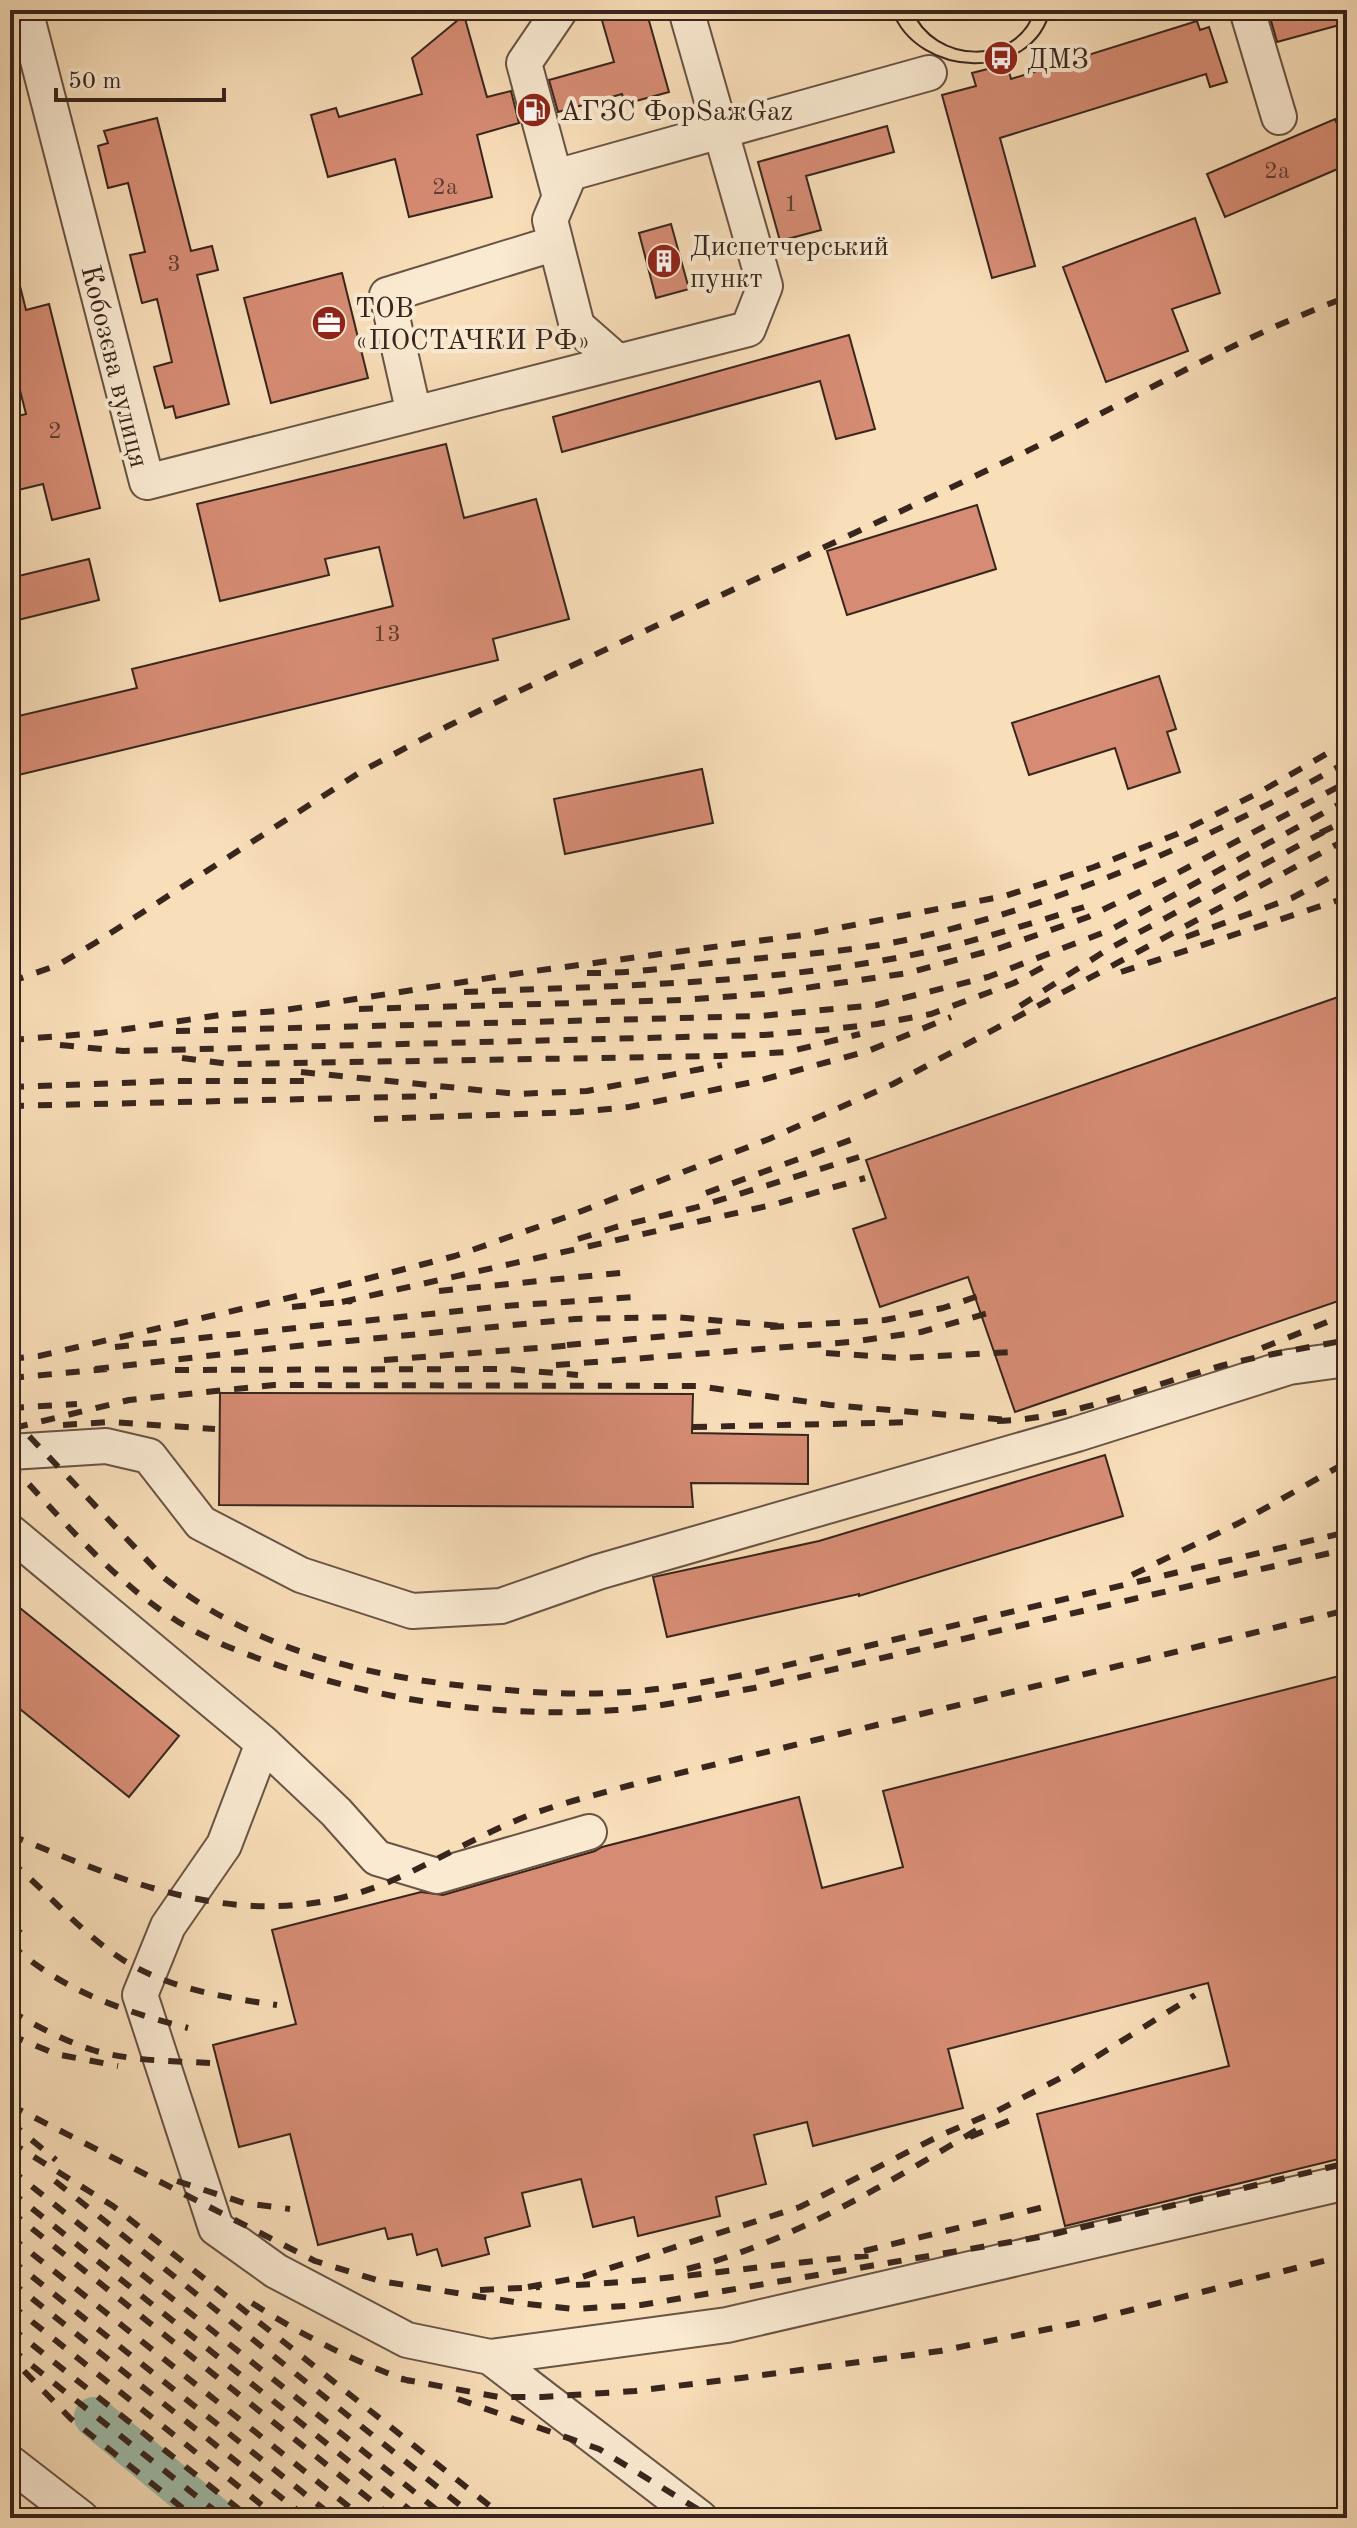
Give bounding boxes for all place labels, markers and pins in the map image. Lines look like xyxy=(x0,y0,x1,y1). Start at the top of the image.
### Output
bus stop icon: ДМЗ xyxy=(982,39,1020,77)
place label: ДМЗ xyxy=(1027,47,1089,75)
fuel station icon: АГЗС ФорSажGaz xyxy=(515,91,553,129)
place label: АГЗС ФорSажGaz xyxy=(560,99,793,127)
place label: Диспетчерський пункт xyxy=(690,234,889,294)
building icon: Диспетчерський пункт xyxy=(645,242,683,280)
place label: ТОВ «ПОСТАЧКИ РФ» xyxy=(355,296,590,356)
office icon: ТОВ «ПОСТАЧКИ РФ» xyxy=(310,304,348,342)

